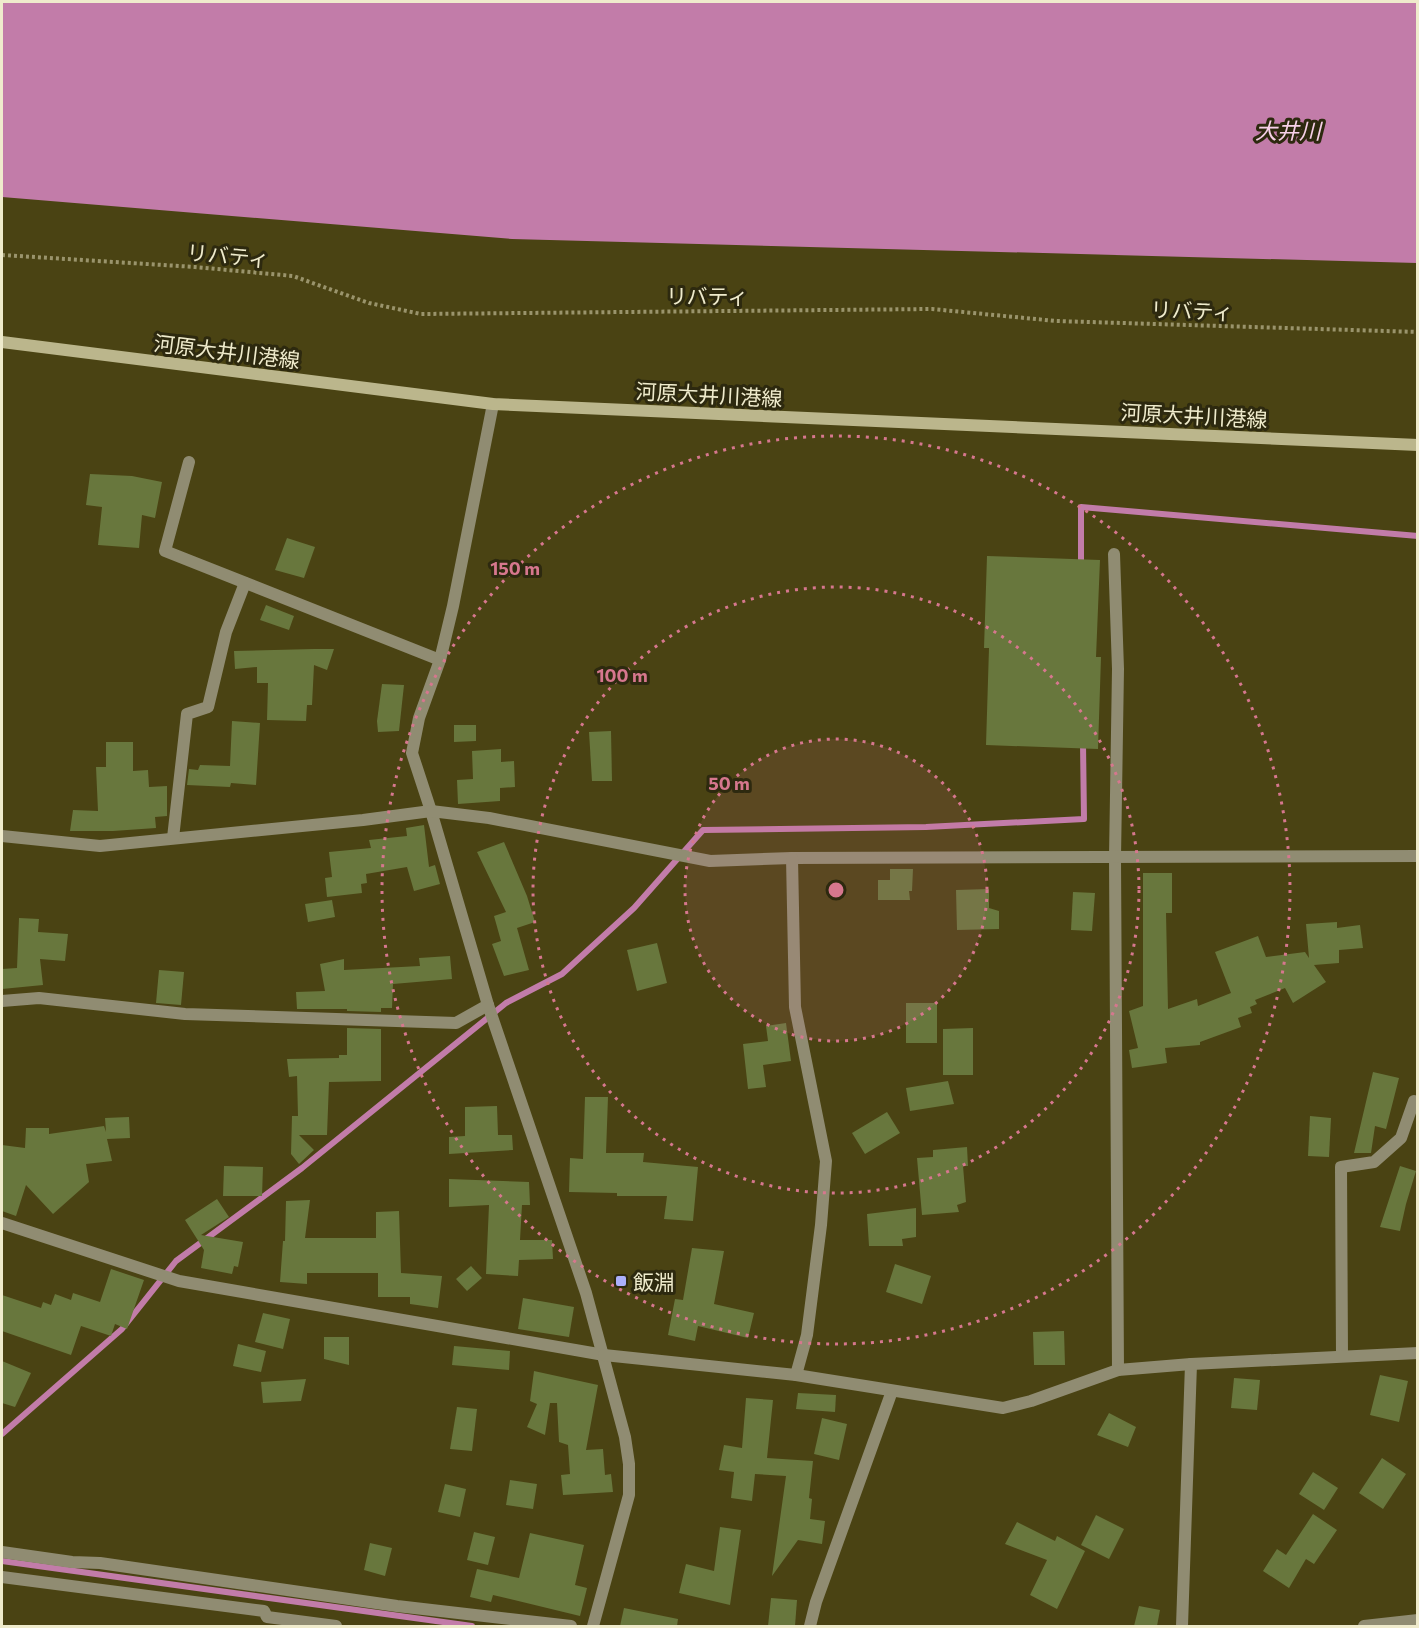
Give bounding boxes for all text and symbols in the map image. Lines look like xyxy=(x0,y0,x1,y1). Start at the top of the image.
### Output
water label: 大井川 xyxy=(1255,117,1323,144)
street label: リバティ xyxy=(186,239,270,271)
street label: リバティ xyxy=(666,283,748,308)
street label: リバティ xyxy=(1150,296,1234,324)
street label: 河原大井川港線 xyxy=(153,330,301,372)
street label: 河原大井川港線 xyxy=(635,378,783,410)
street label: 河原大井川港線 xyxy=(1120,399,1268,431)
text: 150 m xyxy=(490,557,540,579)
text: 100 m xyxy=(596,664,648,686)
text: 50 m xyxy=(708,772,750,794)
centre of rings xyxy=(826,880,846,900)
place label: 飯淵 xyxy=(633,1269,675,1294)
marker: 飯淵 xyxy=(614,1274,628,1288)

